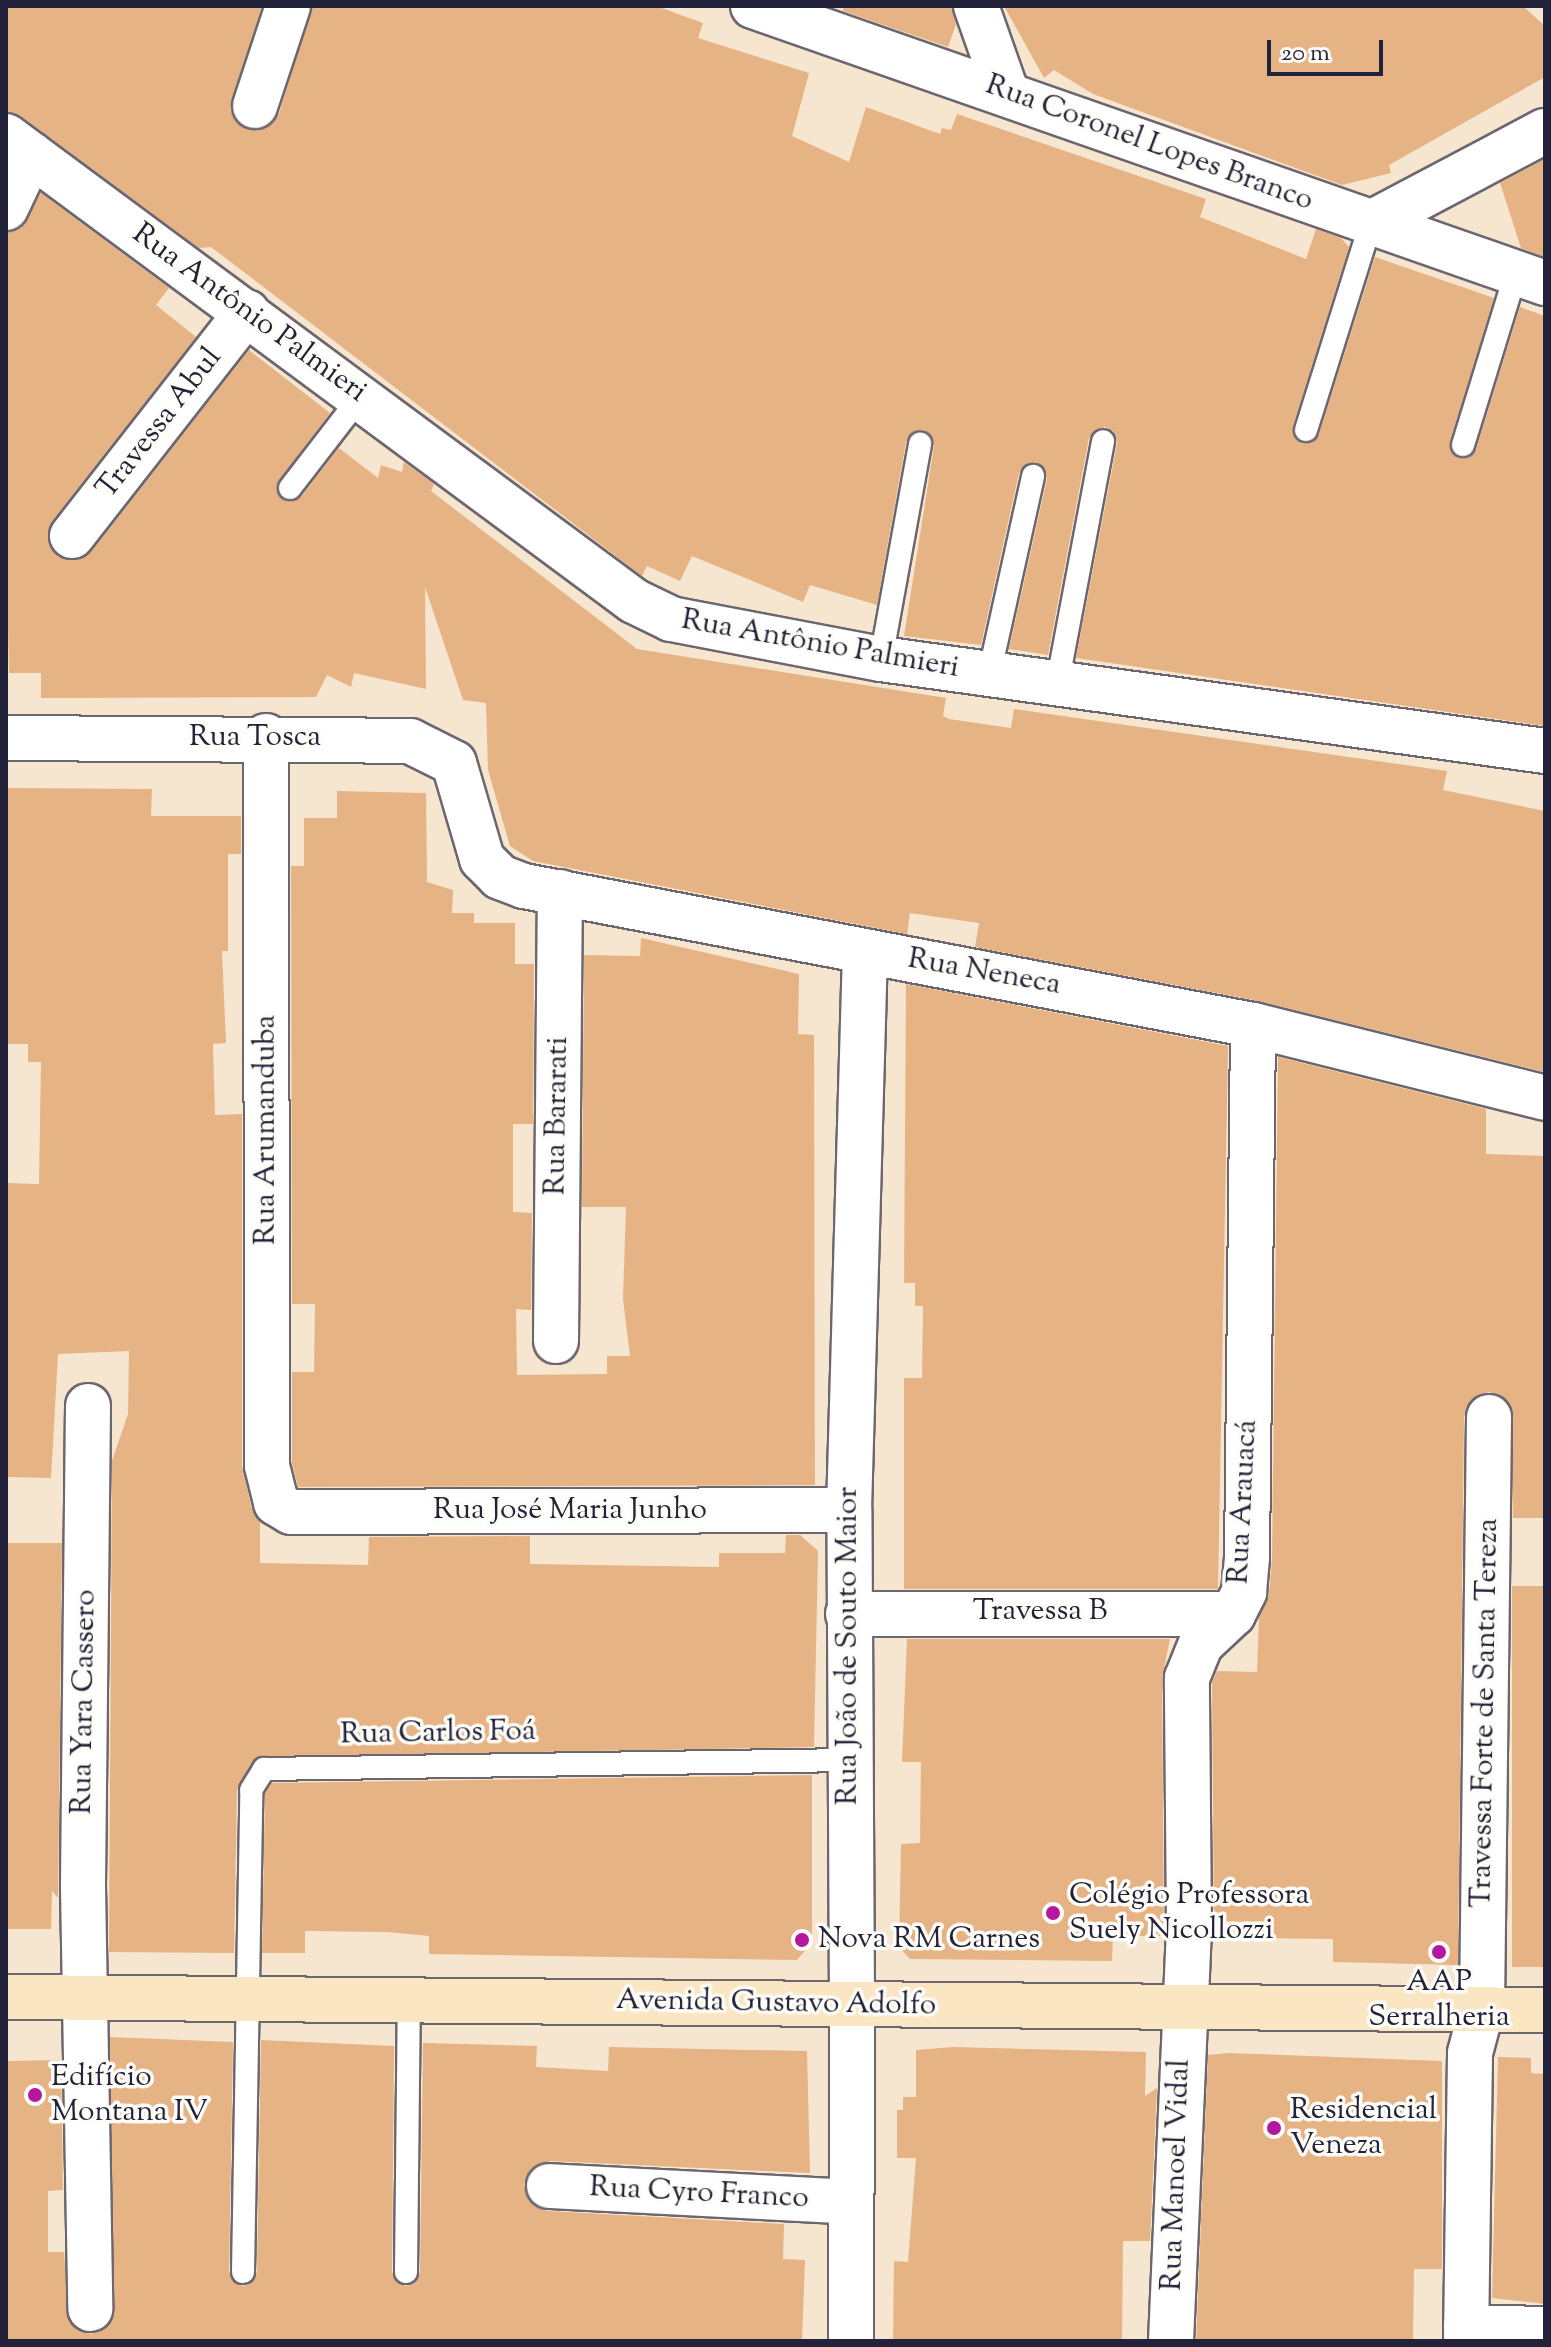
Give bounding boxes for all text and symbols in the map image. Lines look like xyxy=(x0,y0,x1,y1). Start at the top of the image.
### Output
scale bar xyxy=(1271,24,1387,74)
text: 20 m xyxy=(1281,37,1330,71)
street label: Rua Coronel Lopes Branco xyxy=(980,68,1318,220)
street label: Rua Antônio Palmieri xyxy=(125,217,373,411)
street label: Travessa Abul xyxy=(90,341,230,507)
street label: Rua Antônio Palmieri xyxy=(678,603,962,687)
street label: Rua Tosca xyxy=(189,720,321,756)
street label: Rua Neneca xyxy=(905,942,1063,1004)
street label: Rua Arumanduba xyxy=(249,1015,285,1245)
street label: Rua Bararati xyxy=(539,1036,577,1196)
street label: Rua Arauacá xyxy=(1222,1419,1266,1585)
street label: Rua João de Souto Maior xyxy=(831,1487,867,1805)
street label: Rua José Maria Junho xyxy=(433,1493,707,1529)
street label: Travessa Forte de Santa Tereza xyxy=(1465,1518,1507,1908)
street label: Rua Yara Cassero xyxy=(65,1589,105,1815)
street label: Travessa B xyxy=(973,1594,1107,1630)
street label: Rua Carlos Foá xyxy=(340,1714,536,1754)
place label: Colégio Professora Suely Nicollozzi xyxy=(1069,1878,1309,1948)
marker: Colégio Professora Suely Nicollozzi xyxy=(1044,1904,1062,1922)
place label: Nova RM Carnes xyxy=(818,1922,1040,1958)
marker: Nova RM Carnes xyxy=(793,1931,811,1949)
marker: AAP Serralheria xyxy=(1430,1943,1448,1961)
place label: AAP Serralheria xyxy=(1368,1965,1510,2036)
street label: Avenida Gustavo Adolfo xyxy=(616,1983,936,2025)
street label: Rua Manoel Vidal xyxy=(1155,2058,1199,2292)
place label: Edifício Montana IV xyxy=(51,2060,208,2130)
marker: Edifício Montana IV xyxy=(26,2086,44,2104)
place label: Residencial Veneza xyxy=(1290,2093,1437,2164)
marker: Residencial Veneza xyxy=(1265,2119,1283,2137)
street label: Rua Cyro Franco xyxy=(588,2170,810,2218)

